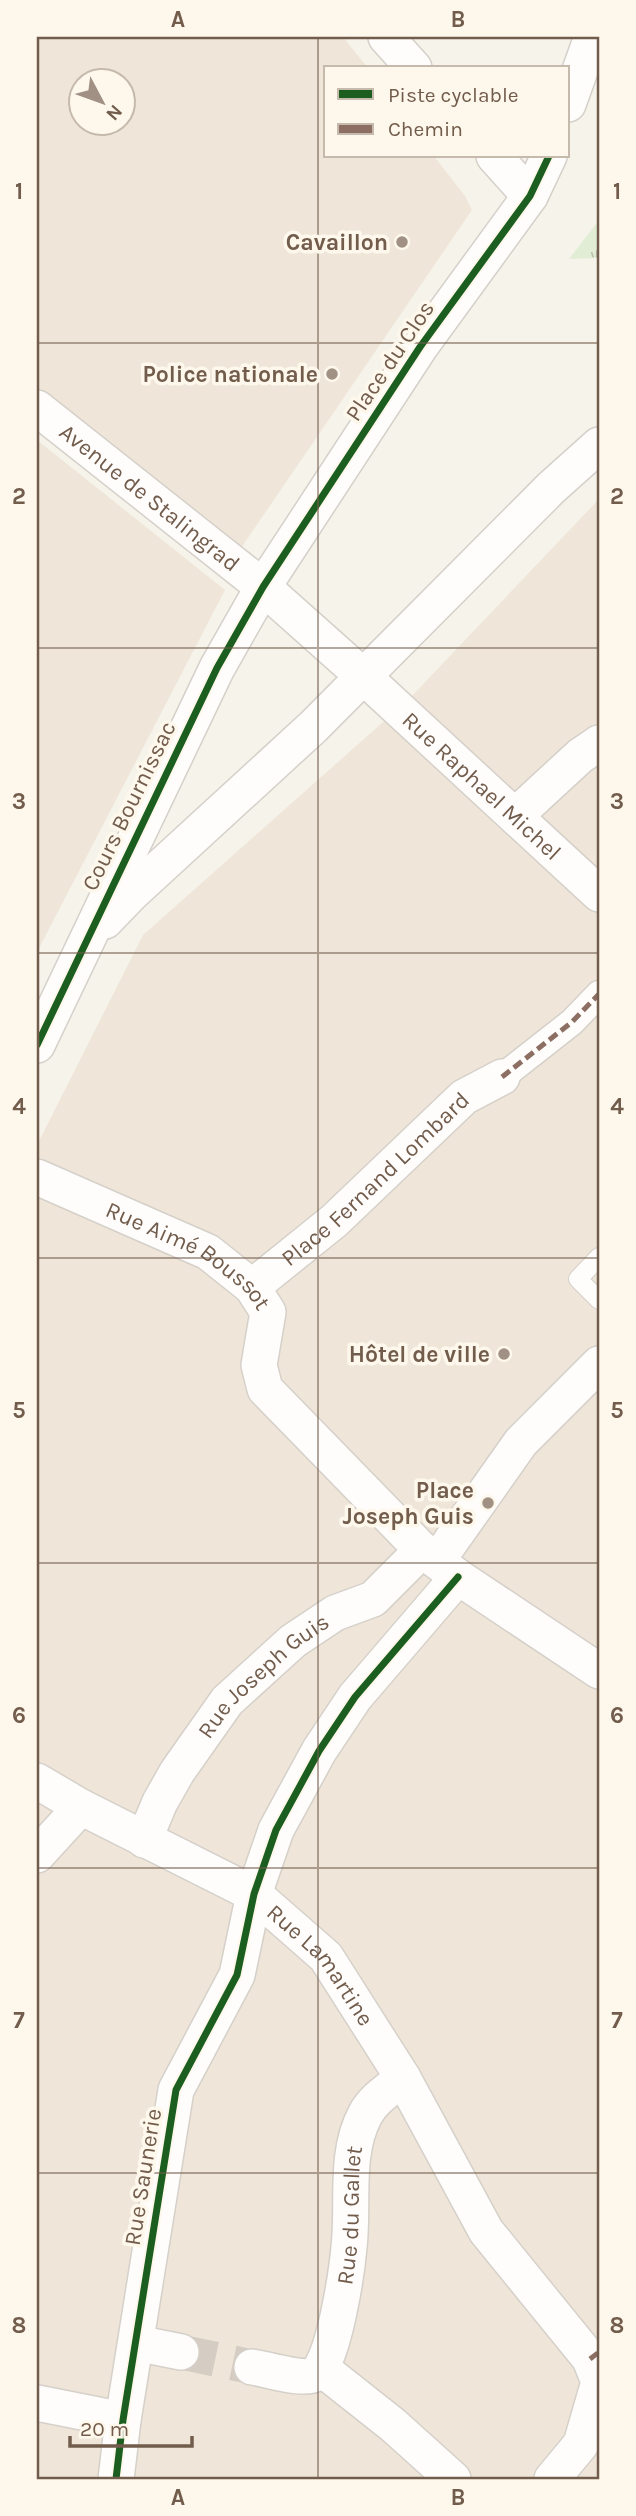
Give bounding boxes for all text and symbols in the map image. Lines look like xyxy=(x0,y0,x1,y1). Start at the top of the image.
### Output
text: A xyxy=(171,6,185,33)
text: B xyxy=(451,6,465,33)
north arrow xyxy=(66,66,136,136)
legend xyxy=(324,66,570,158)
text: Piste cyclable xyxy=(388,83,519,107)
text: N xyxy=(101,100,127,125)
text: Chemin xyxy=(388,117,463,141)
text: 1 xyxy=(15,178,23,205)
text: 1 xyxy=(613,178,621,205)
place label: Cavaillon xyxy=(286,229,388,256)
marker: Cavaillon xyxy=(394,234,410,250)
street label: Place du Clos xyxy=(340,296,440,426)
place label: Police nationale xyxy=(143,361,318,388)
marker: Police nationale xyxy=(324,366,340,382)
street label: Avenue de Stalingrad xyxy=(54,418,245,577)
text: 2 xyxy=(12,483,26,510)
text: 2 xyxy=(610,483,624,510)
street label: Rue Raphael Michel xyxy=(397,706,567,866)
street label: Cours Bournissac xyxy=(76,717,182,895)
text: 3 xyxy=(12,788,26,815)
text: 3 xyxy=(610,788,624,815)
street label: Place Fernand Lombard xyxy=(276,1086,475,1272)
text: 4 xyxy=(12,1093,26,1120)
text: 4 xyxy=(610,1093,624,1120)
street label: Rue Aimé Boussot xyxy=(102,1195,277,1315)
place label: Hôtel de ville xyxy=(349,1341,490,1368)
marker: Hôtel de ville xyxy=(496,1346,512,1362)
text: 5 xyxy=(12,1397,26,1424)
text: 5 xyxy=(610,1397,624,1424)
place label: Place Joseph Guis xyxy=(343,1477,474,1530)
marker: Place Joseph Guis xyxy=(480,1495,496,1511)
street label: Rue Joseph Guis xyxy=(192,1608,334,1743)
text: 6 xyxy=(12,1702,26,1729)
text: 6 xyxy=(610,1702,624,1729)
street label: Rue Lamartine xyxy=(262,1898,380,2031)
text: 7 xyxy=(13,2007,25,2034)
text: 7 xyxy=(611,2007,623,2034)
street label: Rue Saunerie xyxy=(119,2107,167,2247)
street label: Rue du Gallet xyxy=(331,2143,368,2287)
text: 8 xyxy=(12,2312,26,2339)
text: 8 xyxy=(610,2312,624,2339)
scale bar xyxy=(70,2404,192,2448)
text: 20 m xyxy=(80,2417,129,2441)
text: A xyxy=(171,2484,185,2511)
text: B xyxy=(451,2484,465,2511)

